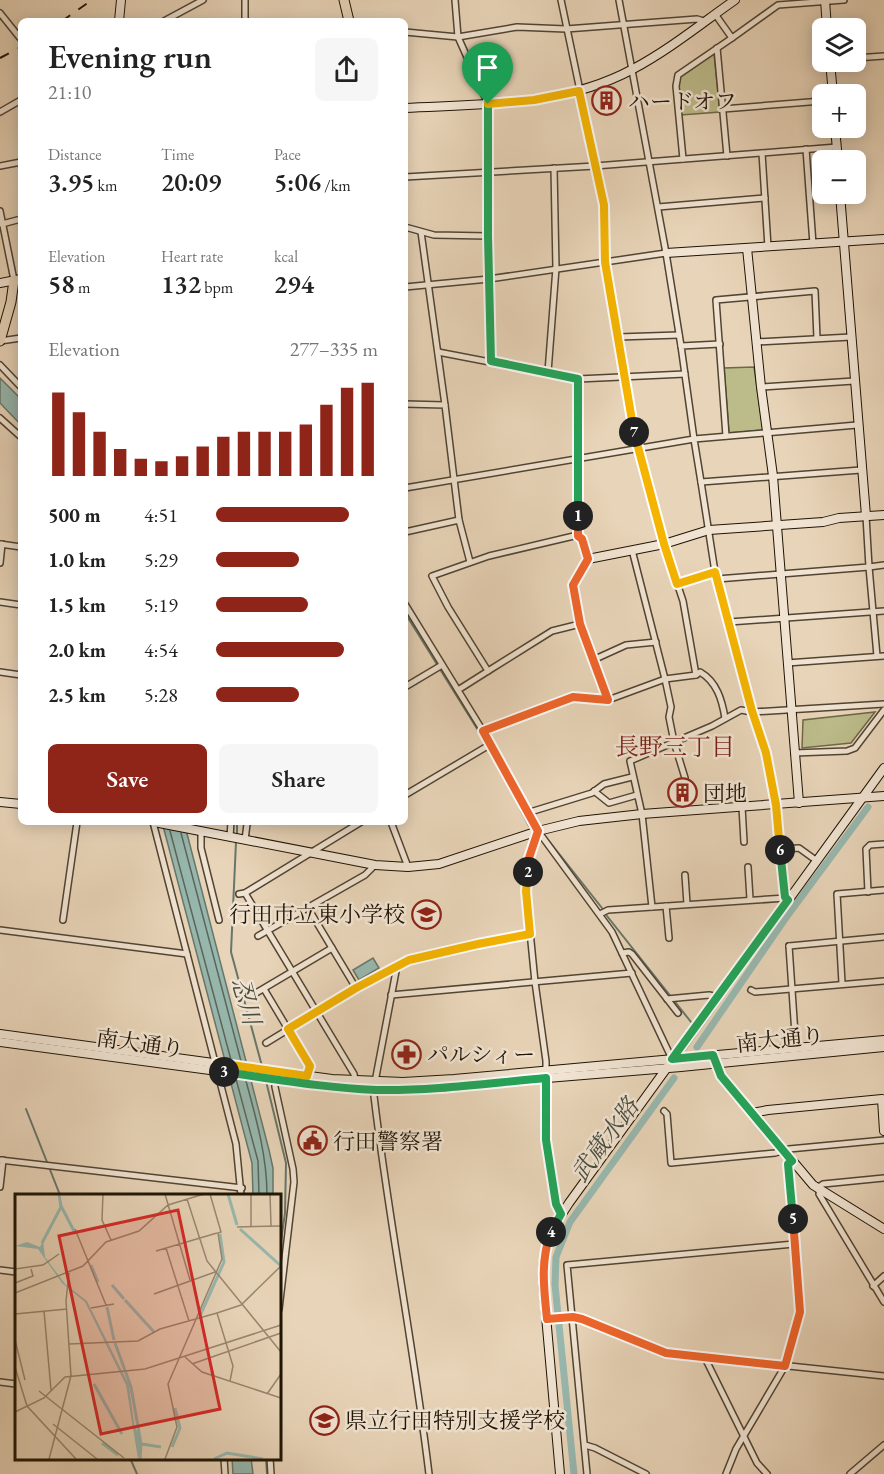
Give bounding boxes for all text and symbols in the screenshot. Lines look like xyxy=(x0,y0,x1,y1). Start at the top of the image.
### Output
map controls xyxy=(812,18,866,204)
button: layers xyxy=(812,18,866,72)
text: Evening run xyxy=(48,35,212,78)
button: share xyxy=(315,38,378,101)
pin xyxy=(462,42,513,104)
icon: arrive xyxy=(471,51,504,84)
text: 21:10 xyxy=(48,79,91,105)
button: + xyxy=(812,84,866,138)
building icon: ハードオフ xyxy=(591,85,623,117)
place label: ハードオフ xyxy=(628,87,737,116)
text: Distance xyxy=(48,144,101,165)
text: Time xyxy=(161,144,194,165)
text: Pace xyxy=(274,144,301,165)
button: − xyxy=(812,150,866,204)
text: 3.95 xyxy=(48,165,94,199)
text: 20:09 xyxy=(161,165,221,199)
text: 5:06 xyxy=(274,165,321,199)
text: km xyxy=(94,175,117,196)
text: /km xyxy=(321,175,351,196)
text: Elevation xyxy=(48,246,106,267)
text: Heart rate xyxy=(161,246,223,267)
text: kcal xyxy=(274,246,298,267)
text: 58 xyxy=(48,267,75,301)
text: 132 xyxy=(161,267,201,301)
text: 294 xyxy=(274,267,314,301)
text: m xyxy=(75,277,90,298)
text: bpm xyxy=(201,277,233,298)
text: Elevation xyxy=(48,336,120,362)
text: 277–335 m xyxy=(290,336,378,362)
pin: 7 xyxy=(619,417,649,447)
text: 7 xyxy=(630,421,638,442)
pin: 1 xyxy=(563,501,593,531)
text: 500 m xyxy=(48,502,101,528)
text: 4:51 xyxy=(144,502,178,528)
text: 1 xyxy=(574,505,582,526)
text: 1.0 km xyxy=(48,547,106,573)
text: 5:29 xyxy=(144,547,178,573)
text: 1.5 km xyxy=(48,592,106,618)
text: 5:19 xyxy=(144,592,178,618)
text: 2.0 km xyxy=(48,637,106,663)
text: 4:54 xyxy=(144,637,178,663)
text: 2.5 km xyxy=(48,682,106,708)
text: 5:28 xyxy=(144,682,178,708)
district label: 長野三丁目 xyxy=(615,731,735,762)
button: Save xyxy=(48,744,207,813)
button: Share xyxy=(219,744,378,813)
building icon: 団地 xyxy=(666,777,698,809)
place label: 団地 xyxy=(703,779,747,808)
pin: 6 xyxy=(765,835,795,865)
text: 6 xyxy=(776,839,784,860)
pin: 2 xyxy=(513,857,543,887)
text: 2 xyxy=(524,861,532,882)
school or university icon: 行田市立東小学校 xyxy=(410,898,442,930)
place label: 行田市立東小学校 xyxy=(229,900,405,929)
water label: 忍川 xyxy=(225,974,269,1031)
street label: 南大通り xyxy=(735,1020,825,1059)
street label: 南大通り xyxy=(94,1023,186,1064)
pharmacy icon: パルシィー xyxy=(390,1038,422,1070)
place label: パルシィー xyxy=(427,1040,535,1069)
pin: 3 xyxy=(209,1057,239,1087)
text: 3 xyxy=(220,1061,228,1082)
water label: 武蔵水路 xyxy=(564,1090,647,1188)
public building icon: 行田警察署 xyxy=(296,1125,328,1157)
place label: 行田警察署 xyxy=(333,1127,443,1156)
inset map xyxy=(15,1194,280,1459)
pin: 5 xyxy=(778,1204,808,1234)
text: 5 xyxy=(789,1208,797,1229)
pin: 4 xyxy=(536,1217,566,1247)
text: 4 xyxy=(547,1221,555,1242)
school or university icon: 県立行田特別支援学校 xyxy=(308,1404,340,1436)
place label: 県立行田特別支援学校 xyxy=(345,1406,565,1435)

